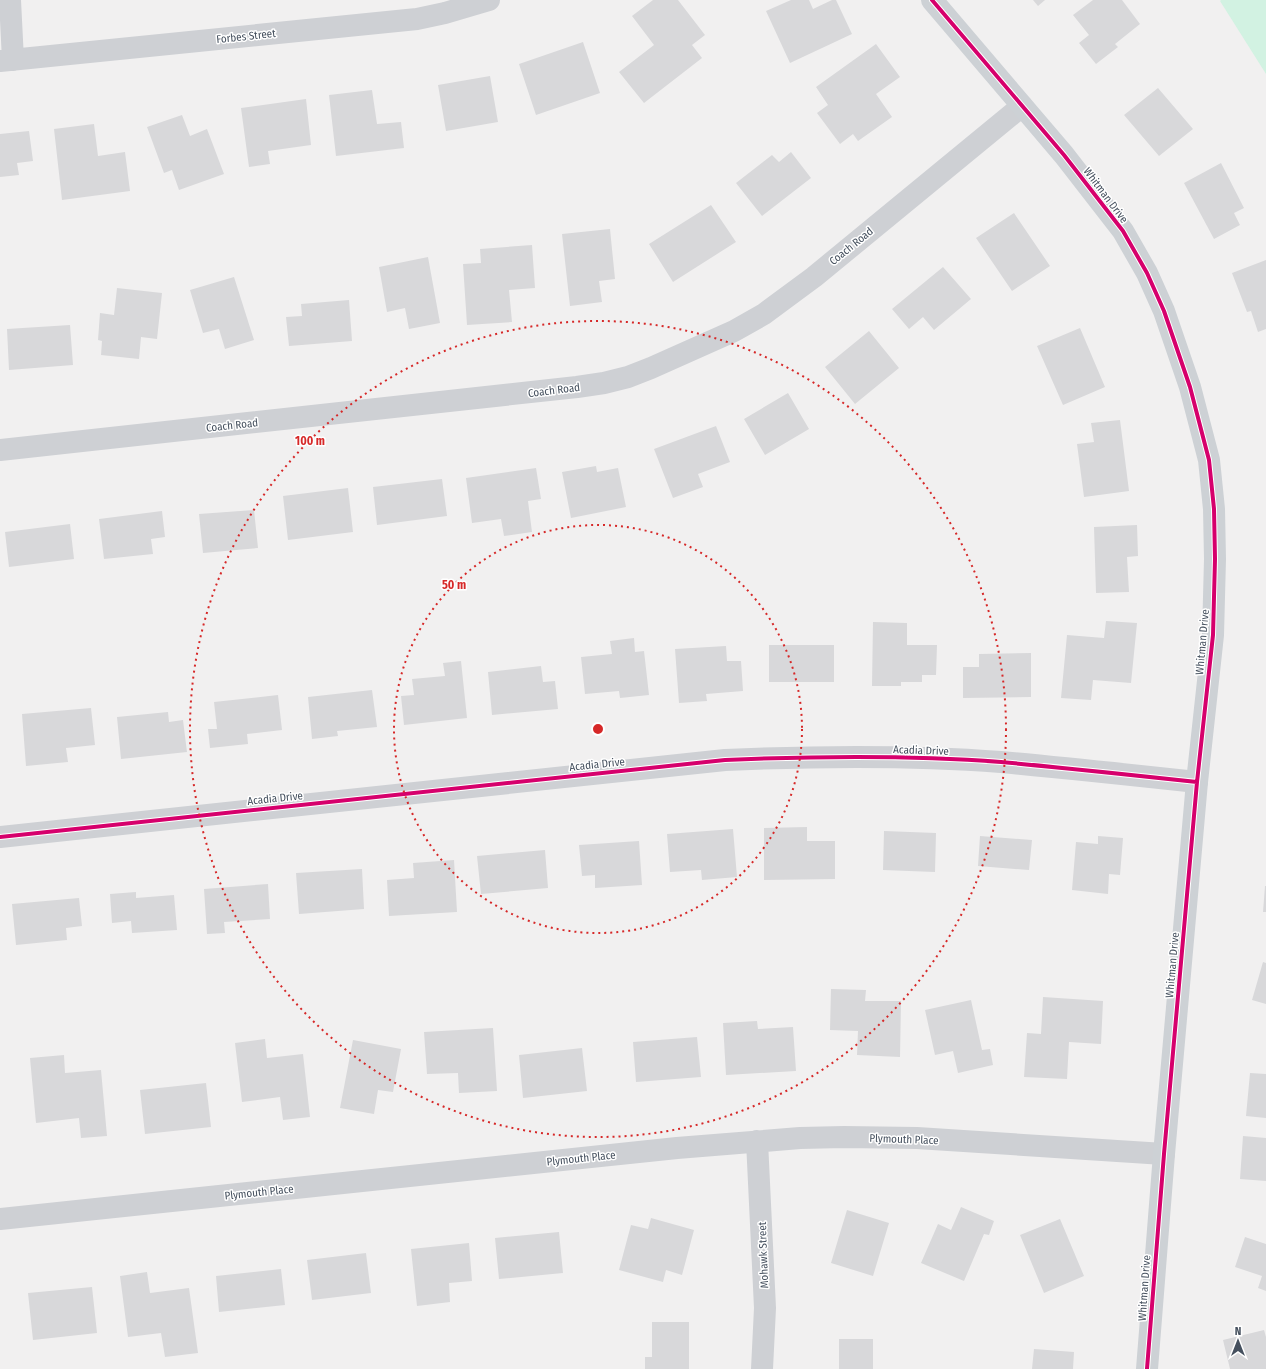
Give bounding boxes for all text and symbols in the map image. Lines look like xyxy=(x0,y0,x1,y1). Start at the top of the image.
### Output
street label: Forbes Street xyxy=(216,27,277,46)
street label: Whitman Drive xyxy=(1081,165,1131,226)
street label: Coach Road xyxy=(827,225,876,268)
street label: Coach Road xyxy=(527,381,581,400)
street label: Coach Road xyxy=(205,416,259,435)
text: 100 m xyxy=(295,434,325,448)
text: 50 m xyxy=(442,578,466,592)
street label: Whitman Drive xyxy=(1193,609,1212,675)
centre of rings xyxy=(591,722,605,736)
street label: Acadia Drive xyxy=(893,743,949,758)
street label: Acadia Drive xyxy=(569,755,625,774)
street label: Acadia Drive xyxy=(247,789,303,808)
street label: Whitman Drive xyxy=(1163,932,1182,998)
street label: Plymouth Place xyxy=(869,1132,939,1147)
street label: Plymouth Place xyxy=(546,1148,616,1169)
street label: Plymouth Place xyxy=(224,1182,294,1203)
street label: Mohawk Street xyxy=(756,1221,771,1289)
street label: Whitman Drive xyxy=(1136,1255,1153,1321)
north arrow xyxy=(1218,1321,1258,1361)
text: N xyxy=(1235,1325,1241,1338)

